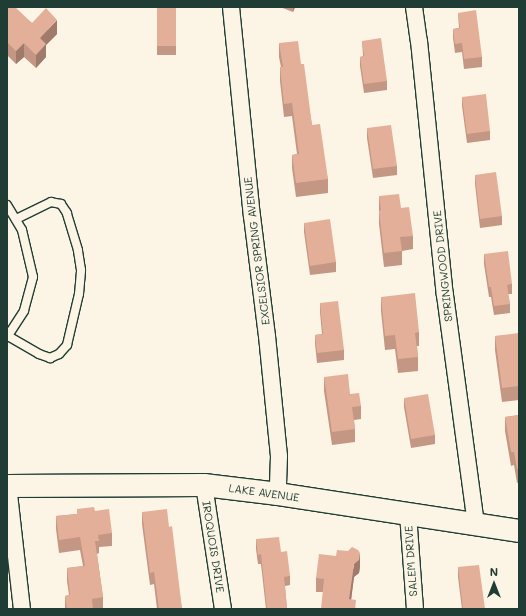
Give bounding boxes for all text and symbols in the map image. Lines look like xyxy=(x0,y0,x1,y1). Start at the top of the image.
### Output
street label: EXCELSIOR SPRING AVENUE xyxy=(241,176,273,326)
street label: SPRINGWOOD DRIVE xyxy=(431,210,455,322)
street label: LAKE AVENUE xyxy=(228,482,300,504)
street label: IROQUOIS DRIVE xyxy=(199,500,227,594)
street label: SALEM DRIVE xyxy=(402,525,420,597)
north arrow xyxy=(474,564,514,604)
text: N xyxy=(490,564,498,579)

